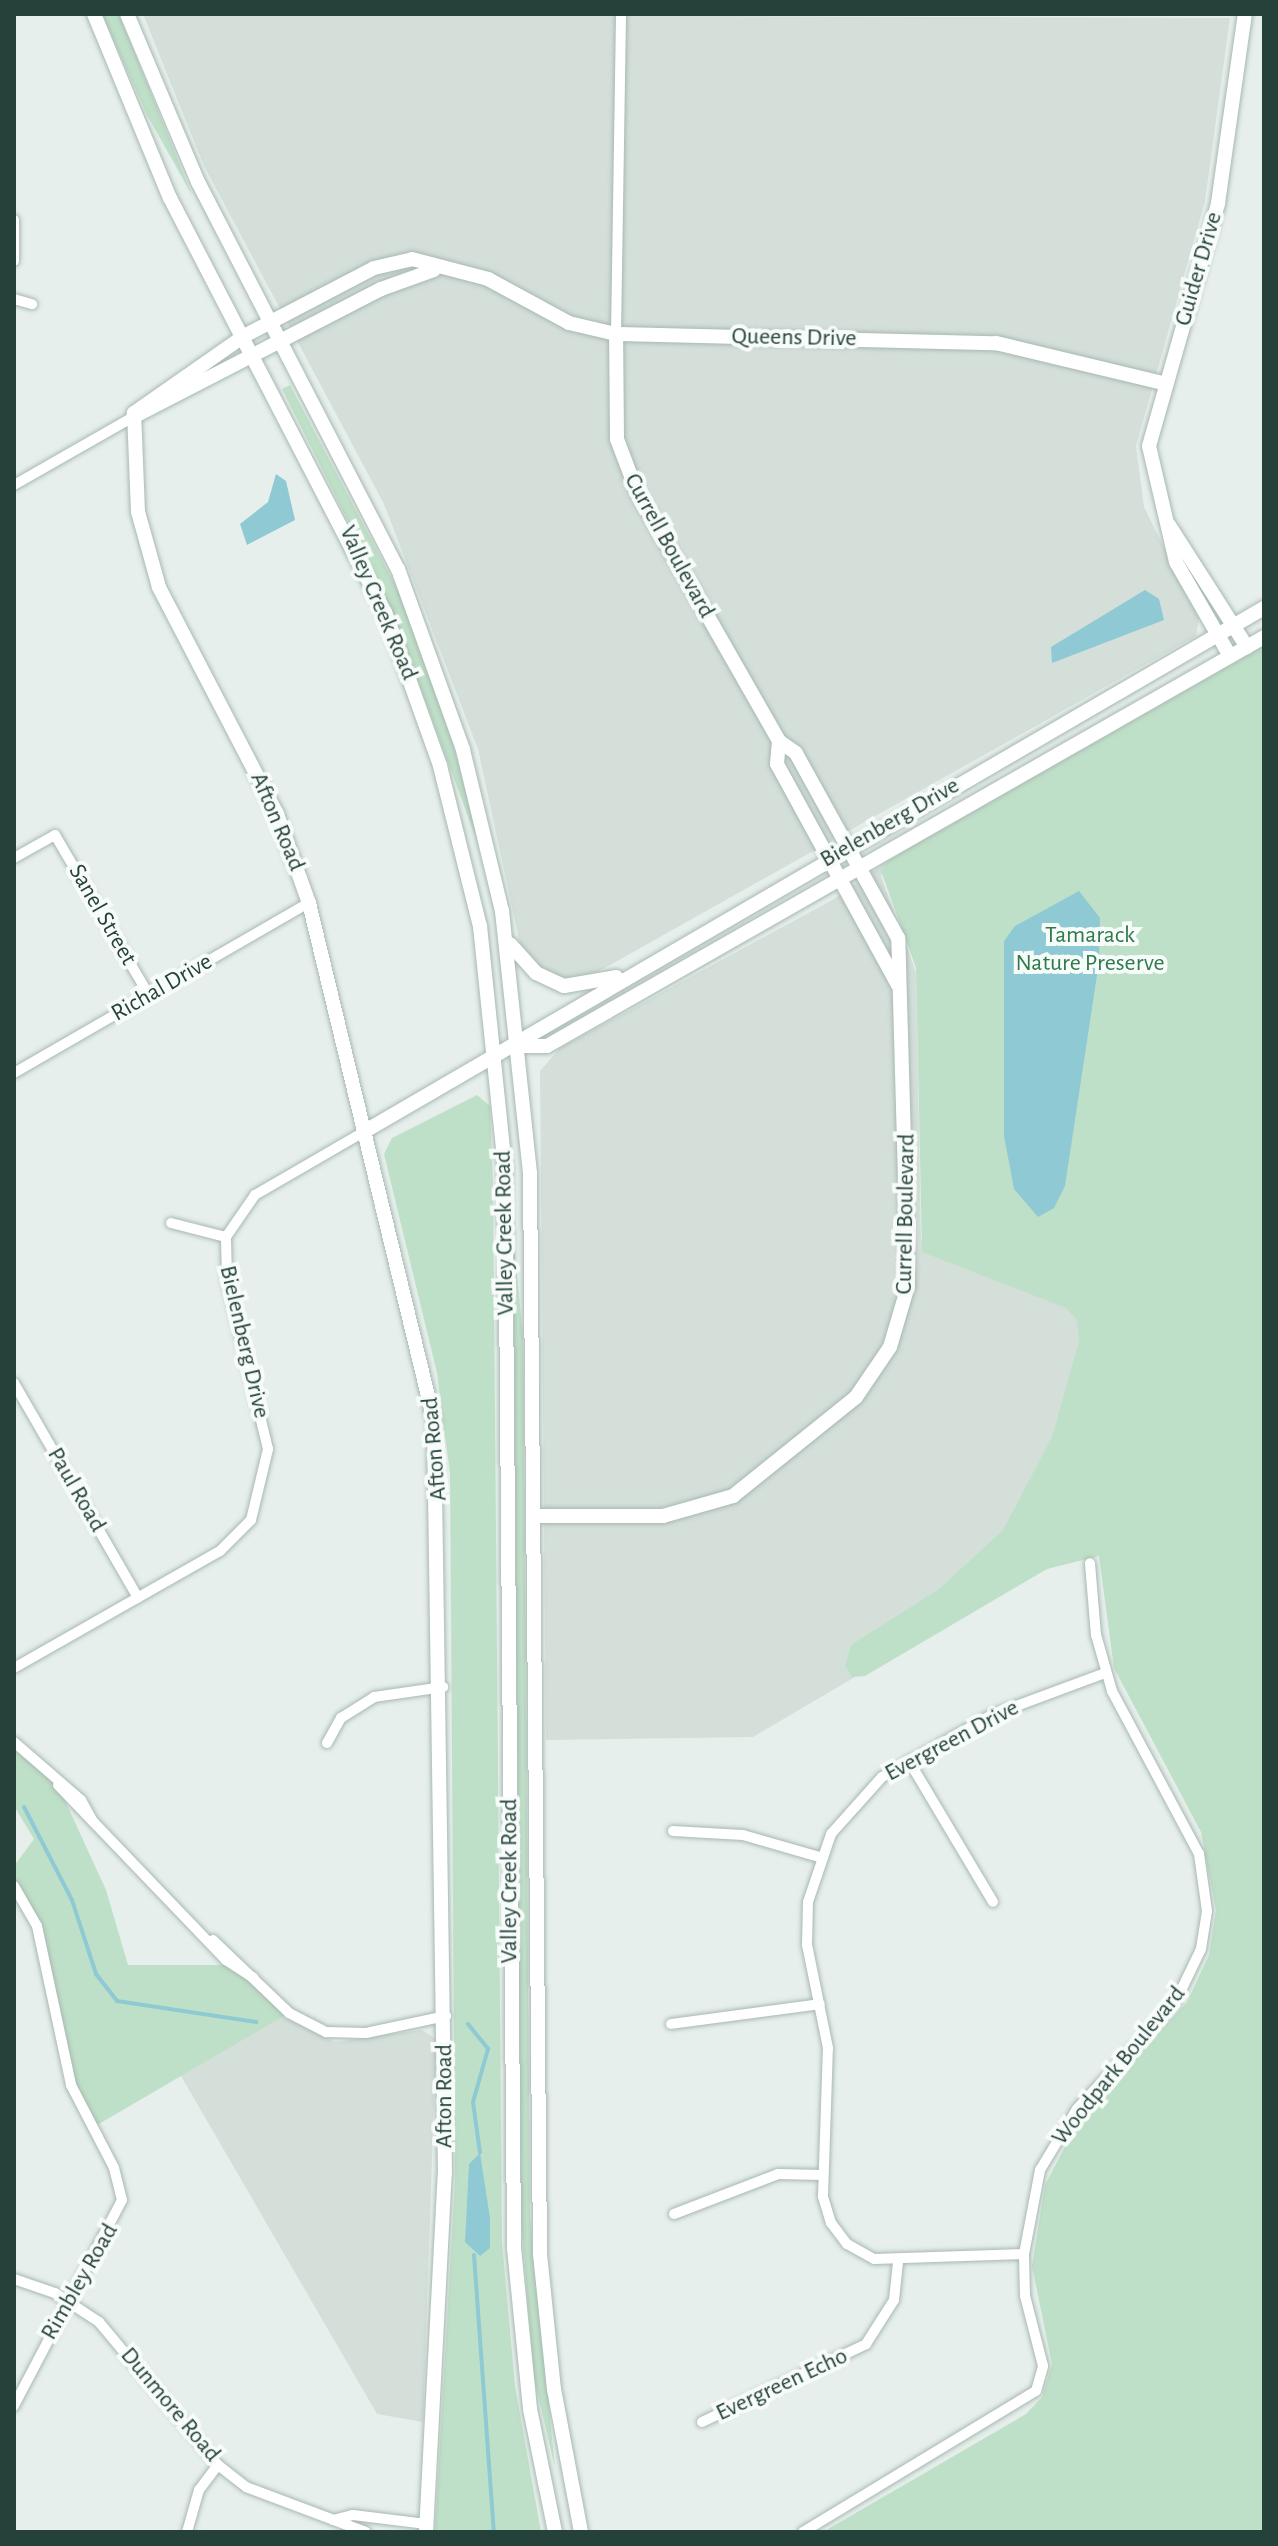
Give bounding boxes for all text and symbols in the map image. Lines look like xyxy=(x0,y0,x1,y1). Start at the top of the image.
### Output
street label: Guider Drive xyxy=(1169,209,1229,329)
street label: Queens Drive xyxy=(731,323,857,353)
street label: Currell Boulevard xyxy=(617,469,721,623)
street label: Valley Creek Road xyxy=(333,521,423,685)
street label: Afton Road xyxy=(243,768,311,876)
street label: Bielenberg Drive xyxy=(815,772,965,874)
street label: Sanel Street xyxy=(62,860,142,970)
park label: Tamarack Nature Preserve xyxy=(1015,922,1165,978)
street label: Richal Drive xyxy=(106,948,218,1028)
street label: Currell Boulevard xyxy=(890,1133,922,1295)
street label: Valley Creek Road xyxy=(489,1150,521,1316)
street label: Bielenberg Drive xyxy=(212,1263,276,1421)
street label: Afton Road xyxy=(416,1396,454,1502)
street label: Paul Road xyxy=(40,1443,112,1537)
street label: Evergreen Drive xyxy=(880,1694,1024,1788)
street label: Valley Creek Road xyxy=(496,1799,524,1963)
street label: Woodpark Boulevard xyxy=(1046,1981,1192,2151)
street label: Afton Road xyxy=(431,2044,459,2148)
street label: Rimbley Road xyxy=(35,2219,125,2345)
street label: Dunmore Road xyxy=(114,2342,226,2468)
street label: Evergreen Echo xyxy=(712,2342,852,2428)

